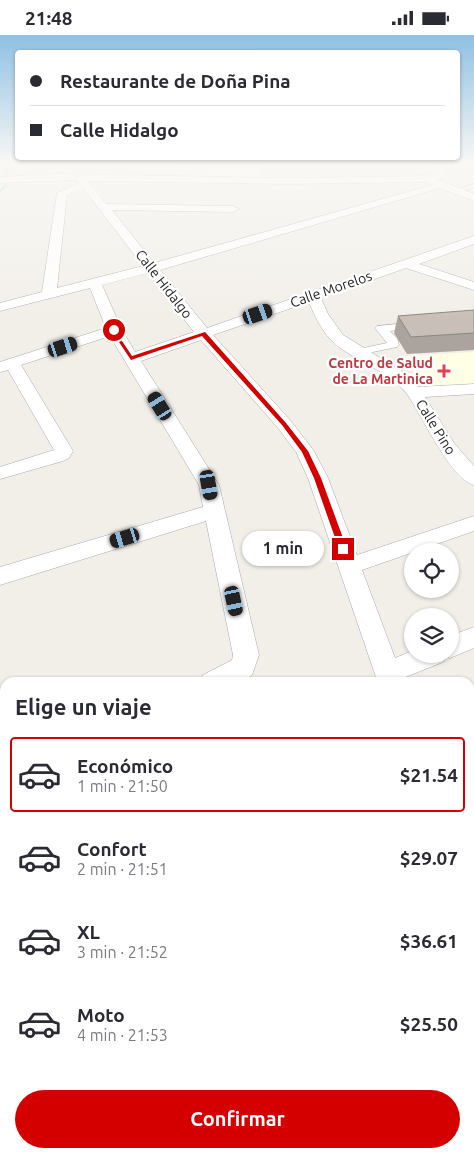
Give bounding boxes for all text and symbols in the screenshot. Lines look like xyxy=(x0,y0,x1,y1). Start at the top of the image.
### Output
text: 21:48 xyxy=(25,7,73,29)
text: Restaurante de Doña Pina xyxy=(60,70,291,92)
text: Calle Hidalgo xyxy=(60,119,179,141)
street label: Calle Hidalgo xyxy=(132,247,196,321)
street label: Calle Morelos xyxy=(288,268,374,310)
car xyxy=(241,302,274,326)
route start xyxy=(103,319,125,341)
car xyxy=(46,335,79,359)
place label: Centro de Salud de La Martinica xyxy=(328,355,433,387)
marker: Centro de Salud de La Martinica xyxy=(437,364,451,378)
car xyxy=(145,389,174,423)
street label: Calle Pino xyxy=(413,396,459,458)
car xyxy=(199,469,218,501)
car xyxy=(108,526,141,550)
callout: 1 min xyxy=(243,531,326,567)
route end xyxy=(332,538,354,560)
text: 1 min xyxy=(263,539,303,557)
map controls xyxy=(404,543,459,663)
button: locate xyxy=(404,543,459,598)
car xyxy=(223,585,244,617)
button: layers xyxy=(404,608,459,663)
text: Elige un viaje xyxy=(15,694,152,719)
icon: car xyxy=(17,752,62,797)
text: Económico xyxy=(77,755,173,777)
text: $21.54 xyxy=(400,764,458,786)
text: 1 min · 21:50 xyxy=(77,777,168,795)
icon: car xyxy=(17,835,62,880)
text: Confort xyxy=(77,838,147,860)
text: $29.07 xyxy=(400,847,458,869)
text: 2 min · 21:51 xyxy=(77,860,168,878)
icon: car xyxy=(17,918,62,963)
text: XL xyxy=(77,921,100,943)
text: $36.61 xyxy=(400,930,458,952)
text: 3 min · 21:52 xyxy=(77,943,168,961)
icon: car xyxy=(17,1001,62,1046)
text: Moto xyxy=(77,1004,125,1026)
text: $25.50 xyxy=(400,1013,458,1035)
text: 4 min · 21:53 xyxy=(77,1026,168,1044)
button: Confirmar xyxy=(15,1090,460,1148)

